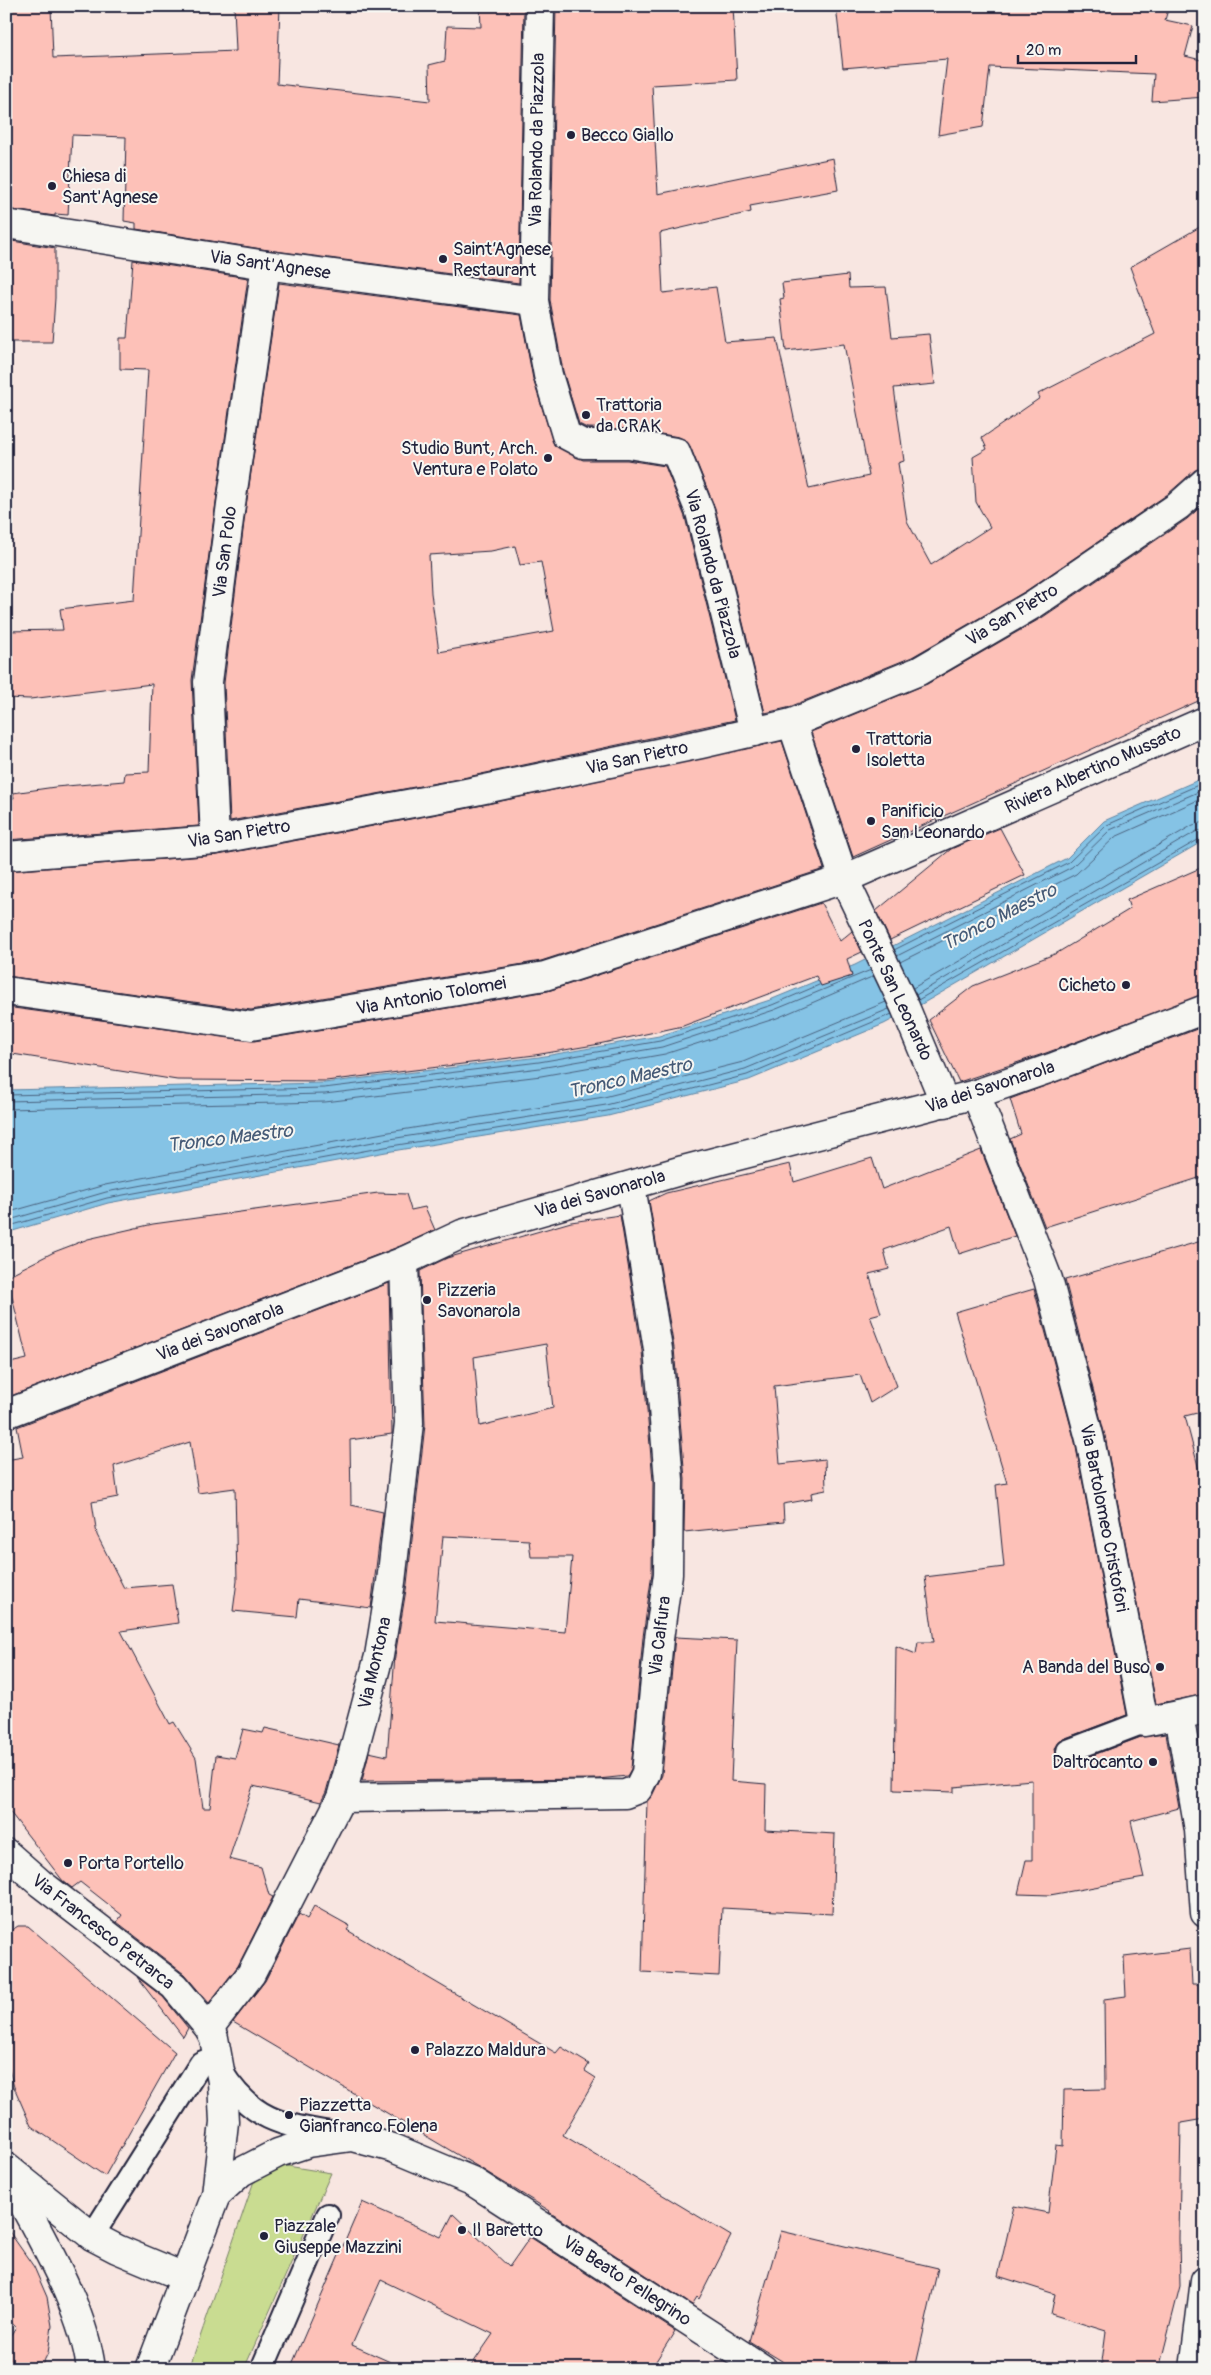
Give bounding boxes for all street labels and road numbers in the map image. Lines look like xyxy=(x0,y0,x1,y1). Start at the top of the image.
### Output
street label: Via Rolando da Piazzola xyxy=(524,53,550,227)
street label: Via Sant'Agnese xyxy=(208,245,332,285)
street label: Via Rolando da Piazzola xyxy=(679,487,747,661)
street label: Via San Polo xyxy=(208,504,242,599)
street label: Via San Pietro xyxy=(962,578,1063,652)
street label: Riviera Albertino Mussato xyxy=(1001,721,1185,819)
street label: Via San Pietro xyxy=(584,736,690,780)
street label: Via San Pietro xyxy=(186,814,292,853)
street label: Ponte San Leonardo xyxy=(852,916,938,1065)
street label: Via Antonio Tolomei xyxy=(354,971,508,1021)
street label: Via dei Savonarola xyxy=(922,1055,1058,1119)
street label: Via dei Savonarola xyxy=(532,1164,668,1224)
street label: Via dei Savonarola xyxy=(153,1297,287,1367)
street label: Via Bartolomeo Cristofori xyxy=(1074,1422,1134,1614)
street label: Via Calfura xyxy=(644,1595,676,1677)
street label: Via Montona xyxy=(353,1615,397,1711)
street label: Via Francesco Petrarca xyxy=(27,1869,179,1995)
street label: Via Beato Pellegrino xyxy=(558,2231,696,2331)

